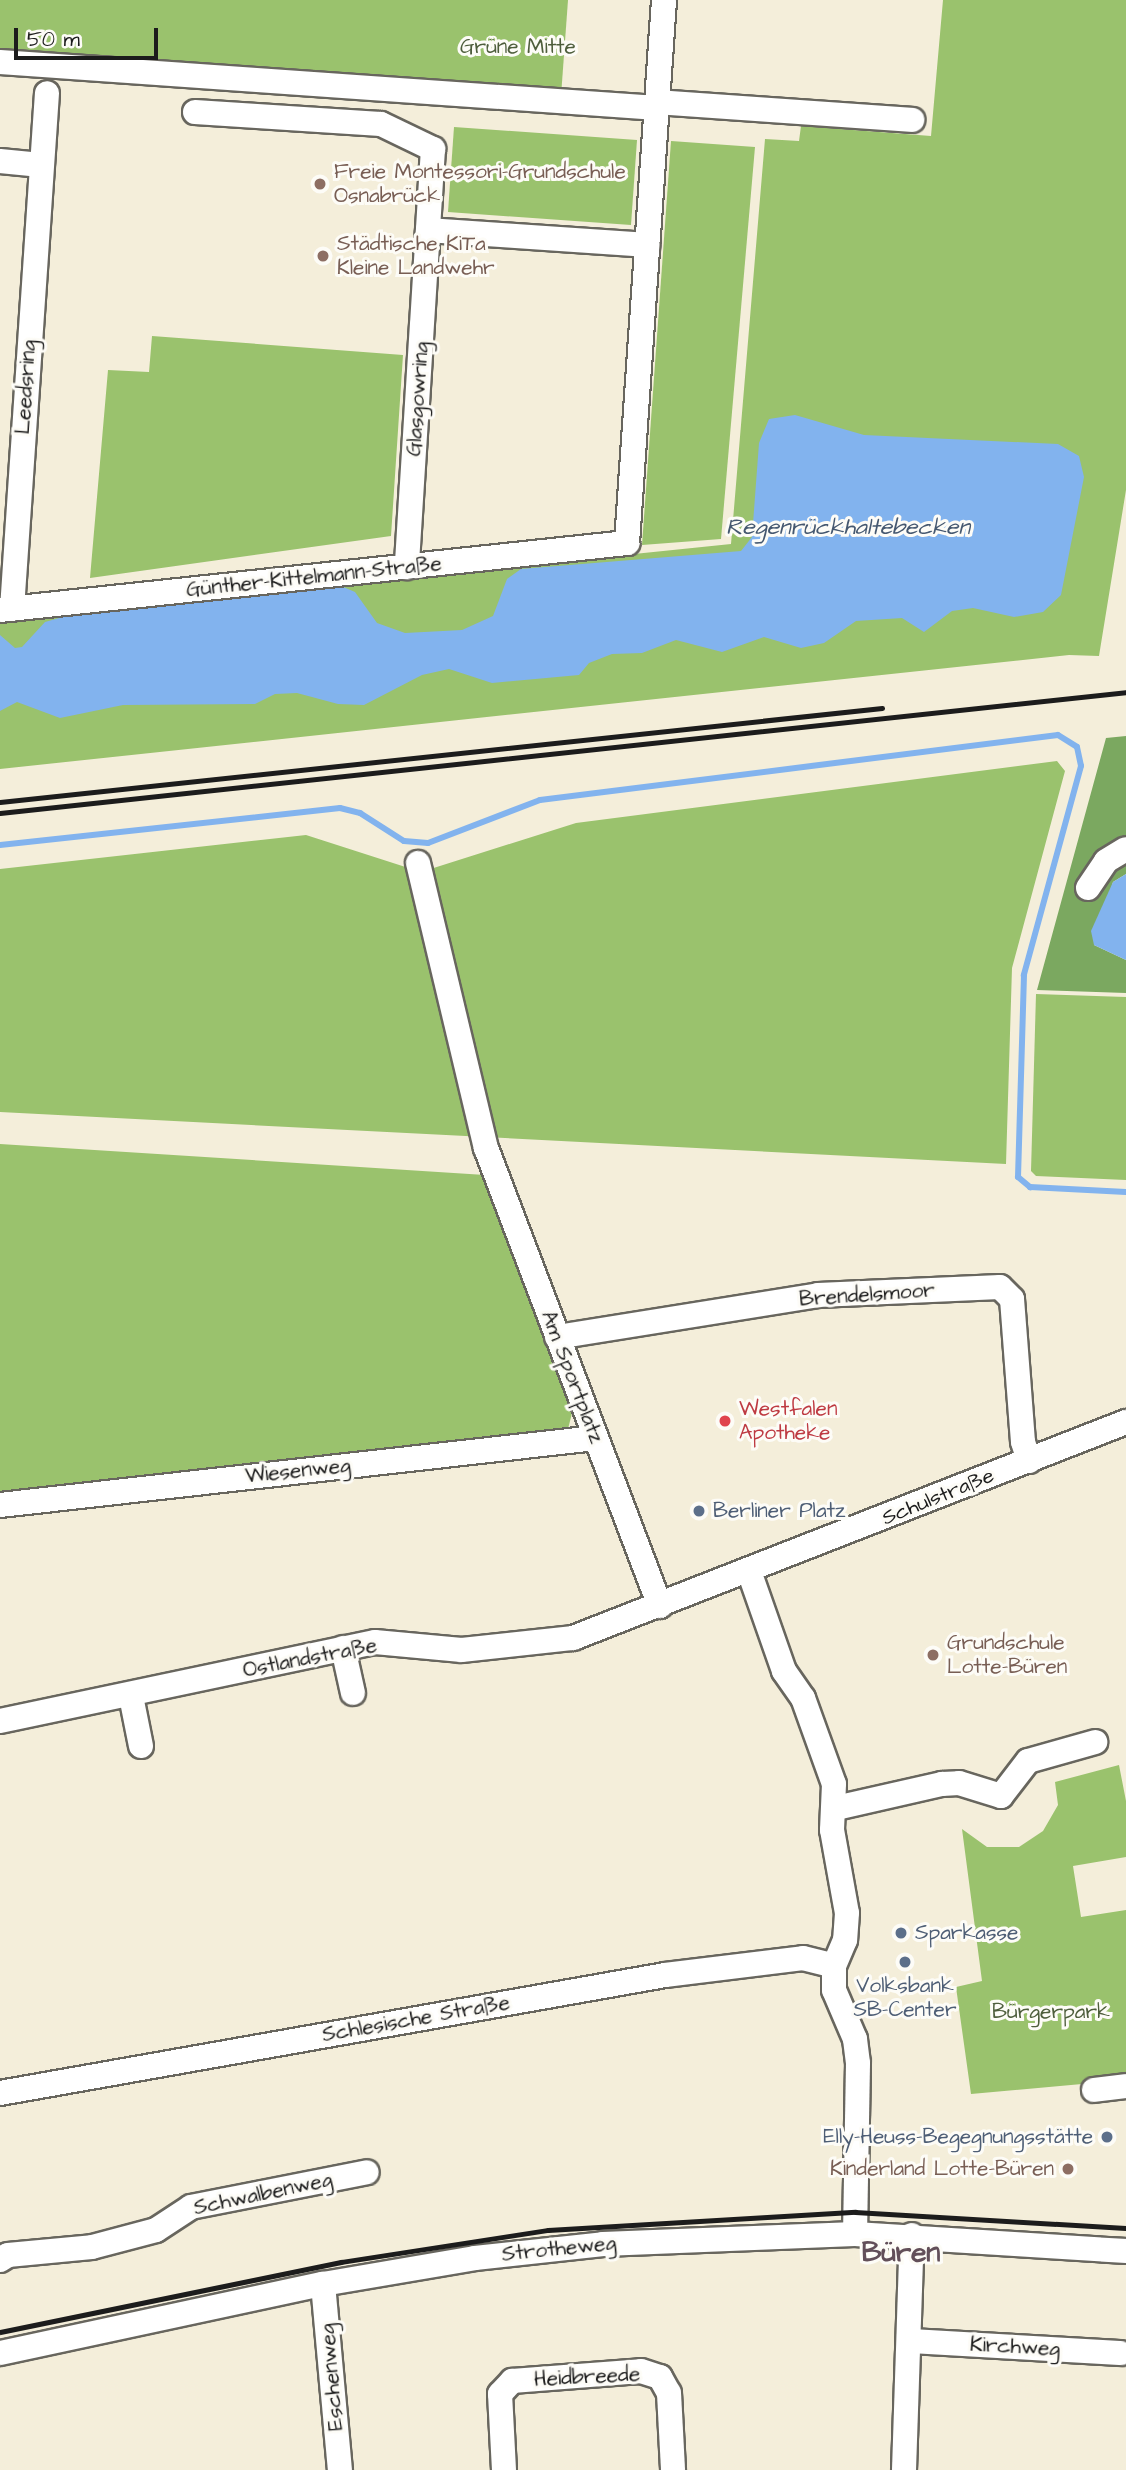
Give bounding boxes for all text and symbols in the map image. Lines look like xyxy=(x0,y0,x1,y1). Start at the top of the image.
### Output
scale bar xyxy=(18,14,161,58)
text: 50 m xyxy=(27,25,80,54)
park label: Grüne Mitte xyxy=(460,34,576,60)
place label: Freie Montessori-Grundschule Osnabrück xyxy=(334,159,626,209)
marker: Freie Montessori-Grundschule Osnabrück xyxy=(312,176,328,192)
place label: Städtische KiTa Kleine Landwehr xyxy=(337,231,495,281)
marker: Städtische KiTa Kleine Landwehr xyxy=(315,248,331,264)
street label: Leedsring xyxy=(10,339,42,435)
street label: Glasgowring xyxy=(401,341,435,457)
water label: Regenrückhaltebecken xyxy=(726,513,970,541)
street label: Günther-Kittelmann-Straße xyxy=(185,551,443,603)
street label: Brendelsmoor xyxy=(798,1278,936,1312)
street label: Am Sportplatz xyxy=(535,1307,609,1447)
place label: Westfalen Apotheke xyxy=(739,1396,837,1446)
marker: Westfalen Apotheke xyxy=(717,1413,733,1429)
street label: Wiesenweg xyxy=(244,1453,352,1489)
street label: Schulstraße xyxy=(878,1463,998,1531)
place label: Berliner Platz xyxy=(713,1498,845,1524)
marker: Berliner Platz xyxy=(691,1503,707,1519)
place label: Grundschule Lotte-Büren xyxy=(947,1630,1067,1680)
street label: Ostlandstraße xyxy=(241,1633,379,1683)
marker: Grundschule Lotte-Büren xyxy=(925,1647,941,1663)
place label: Sparkasse xyxy=(915,1920,1018,1946)
marker: Sparkasse xyxy=(893,1925,909,1941)
marker: Volksbank SB-Center xyxy=(897,1954,913,1970)
place label: Volksbank SB-Center xyxy=(853,1973,957,2023)
street label: Schlesische Straße xyxy=(320,1990,512,2048)
park label: Bürgerpark xyxy=(992,1999,1110,2025)
place label: Elly-Heuss-Begegnungsstätte xyxy=(823,2124,1093,2150)
marker: Elly-Heuss-Begegnungsstätte xyxy=(1099,2129,1115,2145)
place label: Kinderland Lotte-Büren xyxy=(830,2156,1054,2182)
marker: Kinderland Lotte-Büren xyxy=(1060,2161,1076,2177)
street label: Schwalbenweg xyxy=(191,2167,335,2221)
street label: Strotheweg xyxy=(501,2230,617,2268)
district label: Büren xyxy=(862,2236,940,2270)
street label: Eschenweg xyxy=(315,2322,349,2432)
street label: Kirchweg xyxy=(969,2332,1061,2362)
street label: Heidbreede xyxy=(533,2362,641,2392)

